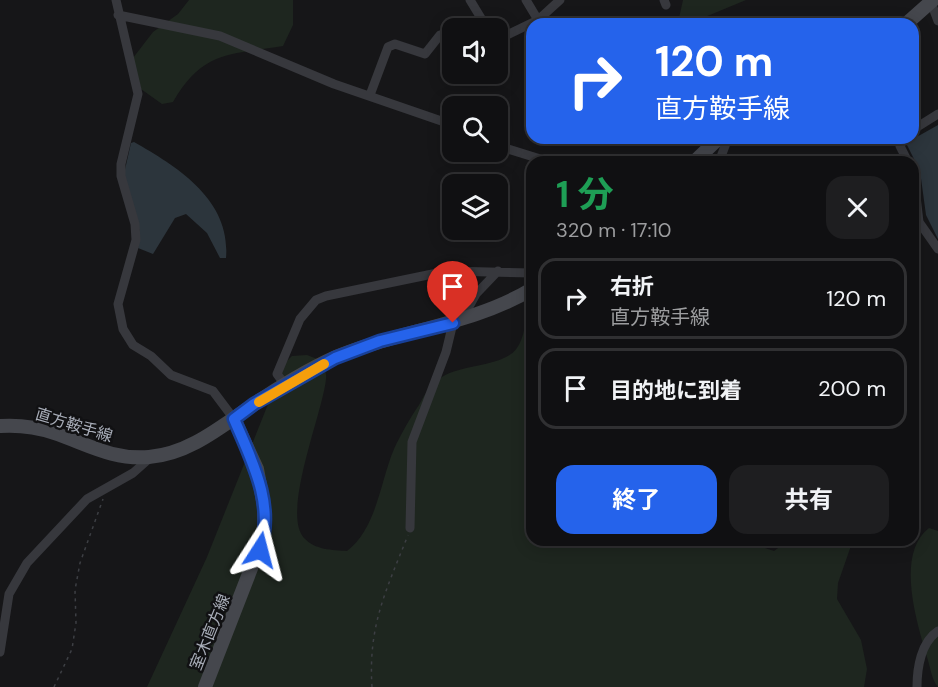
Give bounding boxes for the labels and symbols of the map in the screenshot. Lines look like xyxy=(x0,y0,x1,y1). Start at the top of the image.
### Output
pin xyxy=(427,261,478,323)
street label: 直方鞍手線 xyxy=(33,403,115,447)
position arrow xyxy=(228,518,292,582)
street label: 室木直方線 xyxy=(185,591,235,673)

